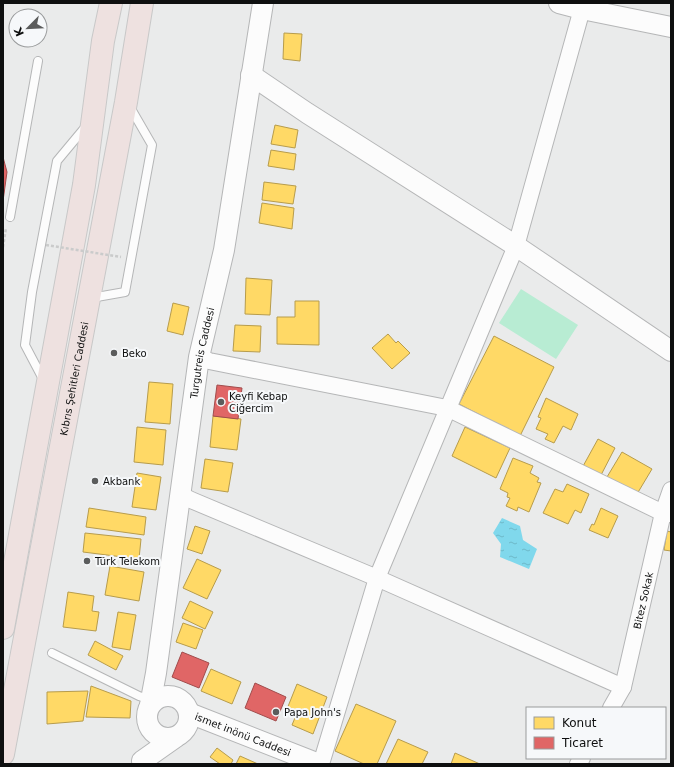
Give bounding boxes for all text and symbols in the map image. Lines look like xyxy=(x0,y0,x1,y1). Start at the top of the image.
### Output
north arrow xyxy=(8,8,48,48)
text: K xyxy=(11,25,27,38)
street label: Turgutreis Caddesi xyxy=(188,306,216,400)
street label: Kıbrıs Şehitleri Caddesi xyxy=(58,321,90,437)
marker: Beko xyxy=(109,348,119,358)
place label: Beko xyxy=(122,348,147,359)
place label: Keyfi Kebap Ciğercim xyxy=(229,391,288,414)
marker: Keyfi Kebap Ciğercim xyxy=(216,397,226,407)
marker: Akbank xyxy=(90,476,100,486)
place label: Akbank xyxy=(103,476,140,487)
marker: Türk Telekom xyxy=(82,556,92,566)
place label: Türk Telekom xyxy=(94,556,160,567)
street label: Bitez Sokak xyxy=(632,571,655,630)
marker: Papa John's xyxy=(271,707,281,717)
place label: Papa John's xyxy=(284,707,341,718)
legend xyxy=(526,707,666,759)
street label: ismet inönü Caddesi xyxy=(193,711,292,758)
text: Konut xyxy=(562,716,597,730)
text: Ticaret xyxy=(561,736,603,750)

